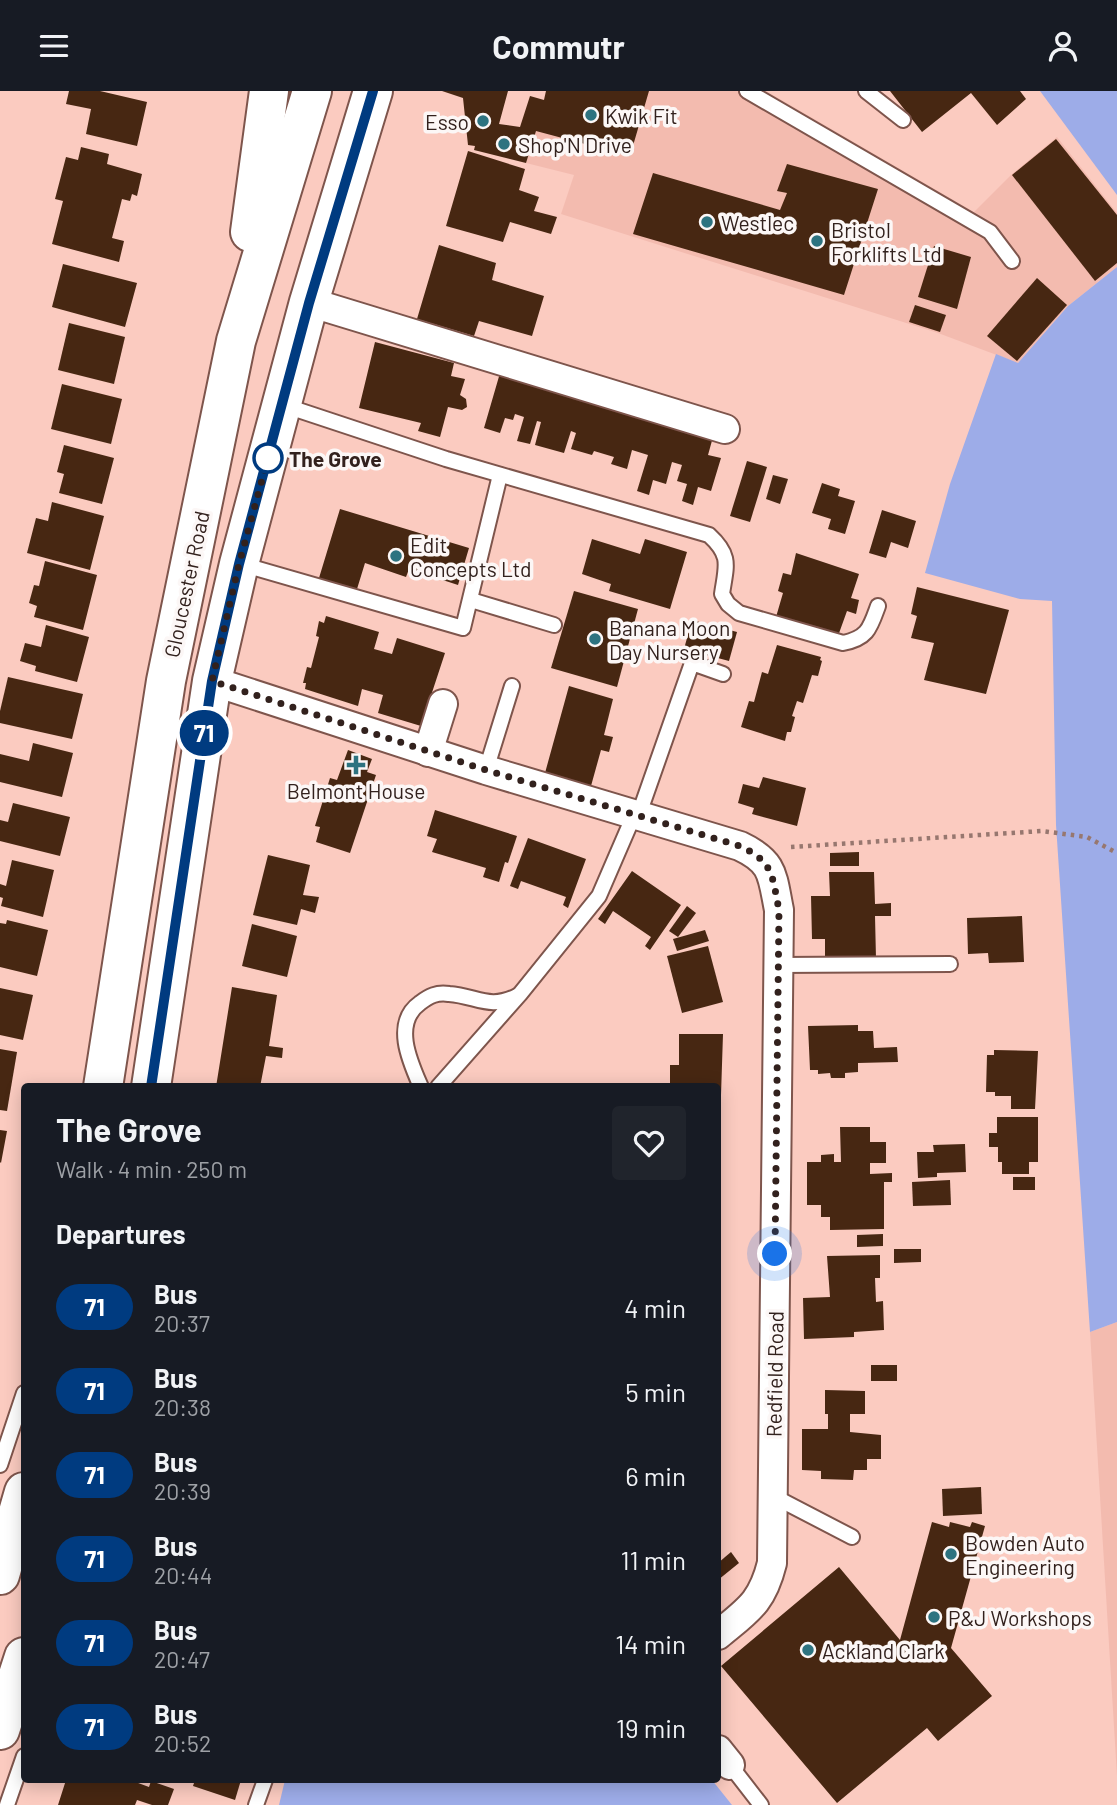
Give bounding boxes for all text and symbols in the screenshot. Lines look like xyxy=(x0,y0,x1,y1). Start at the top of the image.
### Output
icon: menu xyxy=(35,27,73,65)
text: Commutr xyxy=(492,27,625,65)
icon: person xyxy=(1044,27,1082,65)
place label: Kwik Fit xyxy=(605,103,678,128)
marker: Kwik Fit xyxy=(583,107,599,123)
place label: Esso xyxy=(425,109,469,134)
marker: Esso xyxy=(475,113,491,129)
place label: Shop'N Drive xyxy=(518,132,632,157)
marker: Shop'N Drive xyxy=(496,136,512,152)
place label: Westlec xyxy=(721,210,794,235)
marker: Westlec xyxy=(699,214,715,230)
place label: Bristol Forklifts Ltd xyxy=(831,217,942,266)
marker: Bristol Forklifts Ltd xyxy=(809,233,825,249)
marker: The Grove xyxy=(253,443,283,473)
place label: The Grove xyxy=(289,446,382,471)
street label: Gloucester Road xyxy=(158,508,214,660)
place label: Edit Concepts Ltd xyxy=(410,532,531,581)
marker: Edit Concepts Ltd xyxy=(388,548,404,564)
place label: Banana Moon Day Nursery xyxy=(609,615,730,664)
marker: Banana Moon Day Nursery xyxy=(587,631,603,647)
line badge: 71 xyxy=(172,710,235,756)
text: 71 xyxy=(194,718,214,747)
marker: Belmont House xyxy=(346,755,366,775)
place label: Belmont House xyxy=(287,778,425,803)
button: heart xyxy=(612,1106,686,1180)
text: The Grove xyxy=(56,1109,202,1149)
text: Walk · 4 min · 250 m xyxy=(56,1155,247,1183)
text: Departures xyxy=(56,1218,186,1249)
your location xyxy=(757,1236,792,1271)
text: Bus xyxy=(154,1278,197,1309)
text: 71 xyxy=(84,1292,105,1321)
text: 4 min xyxy=(624,1292,686,1323)
text: 20:37 xyxy=(154,1309,210,1337)
street label: Redfield Road xyxy=(760,1311,788,1437)
text: Bus xyxy=(154,1362,197,1393)
text: 71 xyxy=(84,1376,105,1405)
text: 5 min xyxy=(625,1376,686,1407)
text: 20:38 xyxy=(154,1393,211,1421)
text: Bus xyxy=(154,1446,197,1477)
text: 71 xyxy=(84,1460,105,1489)
text: 6 min xyxy=(625,1460,686,1491)
text: 20:39 xyxy=(154,1477,211,1505)
text: Bus xyxy=(154,1530,197,1561)
place label: Bowden Auto Engineering xyxy=(965,1530,1085,1579)
text: 71 xyxy=(84,1544,105,1573)
text: 11 min xyxy=(620,1544,686,1575)
marker: Bowden Auto Engineering xyxy=(943,1546,959,1562)
text: 20:44 xyxy=(154,1561,212,1589)
place label: P&J Workshops xyxy=(948,1605,1092,1630)
marker: P&J Workshops xyxy=(926,1609,942,1625)
text: Bus xyxy=(154,1614,197,1645)
text: 71 xyxy=(84,1628,105,1657)
text: 14 min xyxy=(615,1628,686,1659)
place label: Ackland Clark xyxy=(822,1638,945,1663)
marker: Ackland Clark xyxy=(800,1642,816,1658)
text: 20:47 xyxy=(154,1645,210,1673)
text: Bus xyxy=(154,1698,197,1729)
text: 71 xyxy=(84,1712,105,1741)
text: 19 min xyxy=(616,1712,686,1743)
text: 20:52 xyxy=(154,1729,211,1757)

